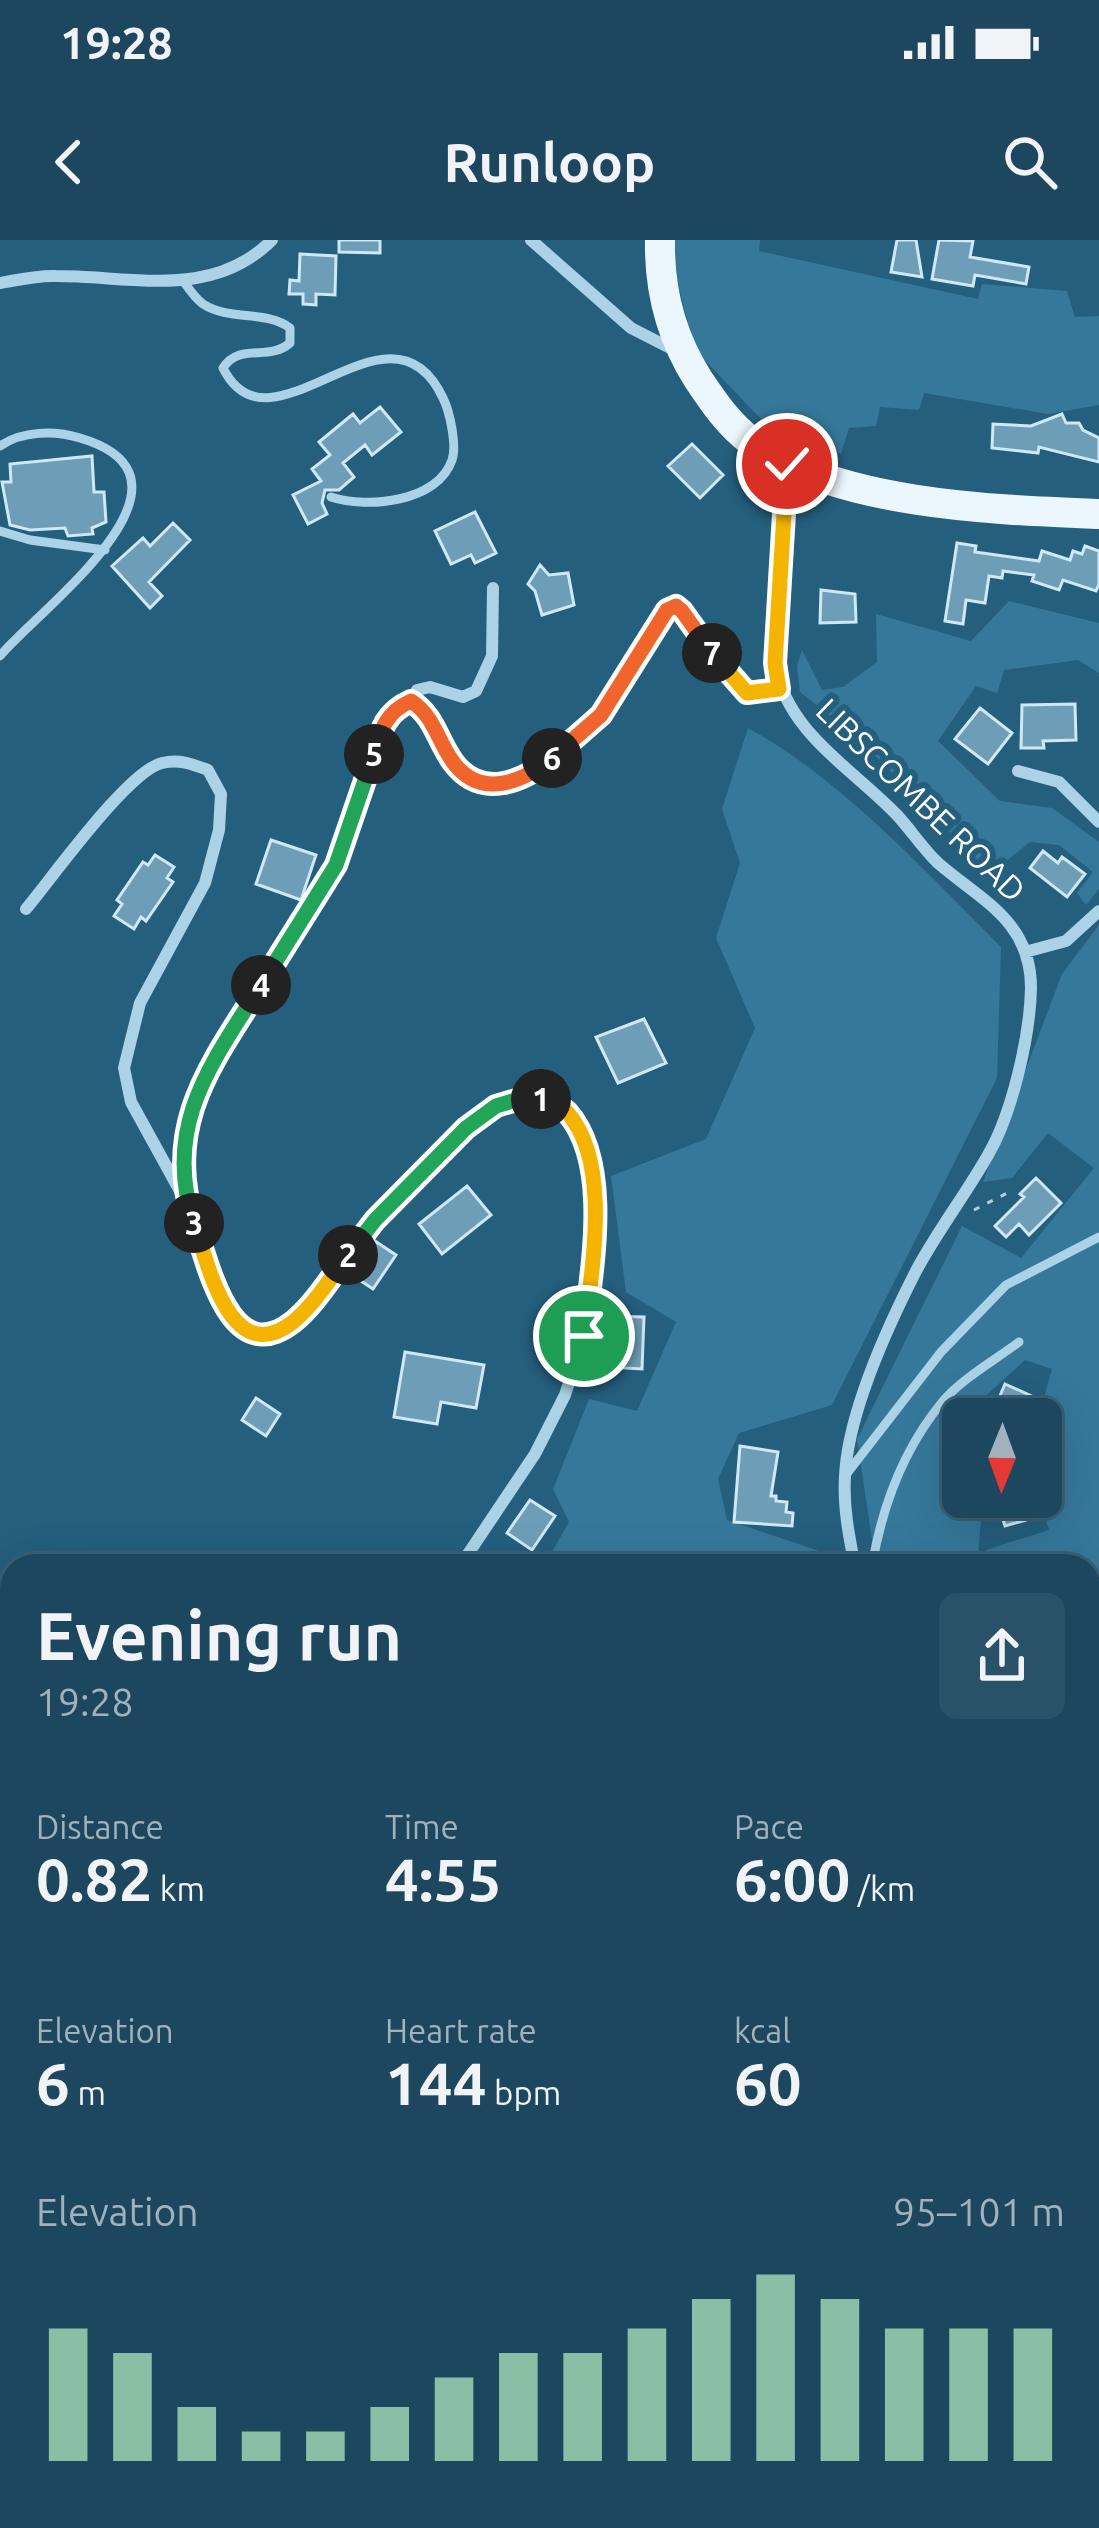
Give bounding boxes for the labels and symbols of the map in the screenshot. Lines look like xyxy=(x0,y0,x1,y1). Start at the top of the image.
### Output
pin xyxy=(736,413,838,515)
pin: 7 xyxy=(682,623,742,683)
street label: LIBSCOMBE ROAD xyxy=(810,691,1033,909)
pin: 5 xyxy=(344,724,404,784)
pin: 6 xyxy=(522,728,582,788)
pin: 4 xyxy=(231,955,291,1015)
pin: 1 xyxy=(511,1069,571,1129)
pin: 3 xyxy=(164,1193,224,1253)
pin: 2 xyxy=(318,1225,378,1285)
pin xyxy=(533,1285,635,1387)
north arrow xyxy=(942,1398,1062,1518)

